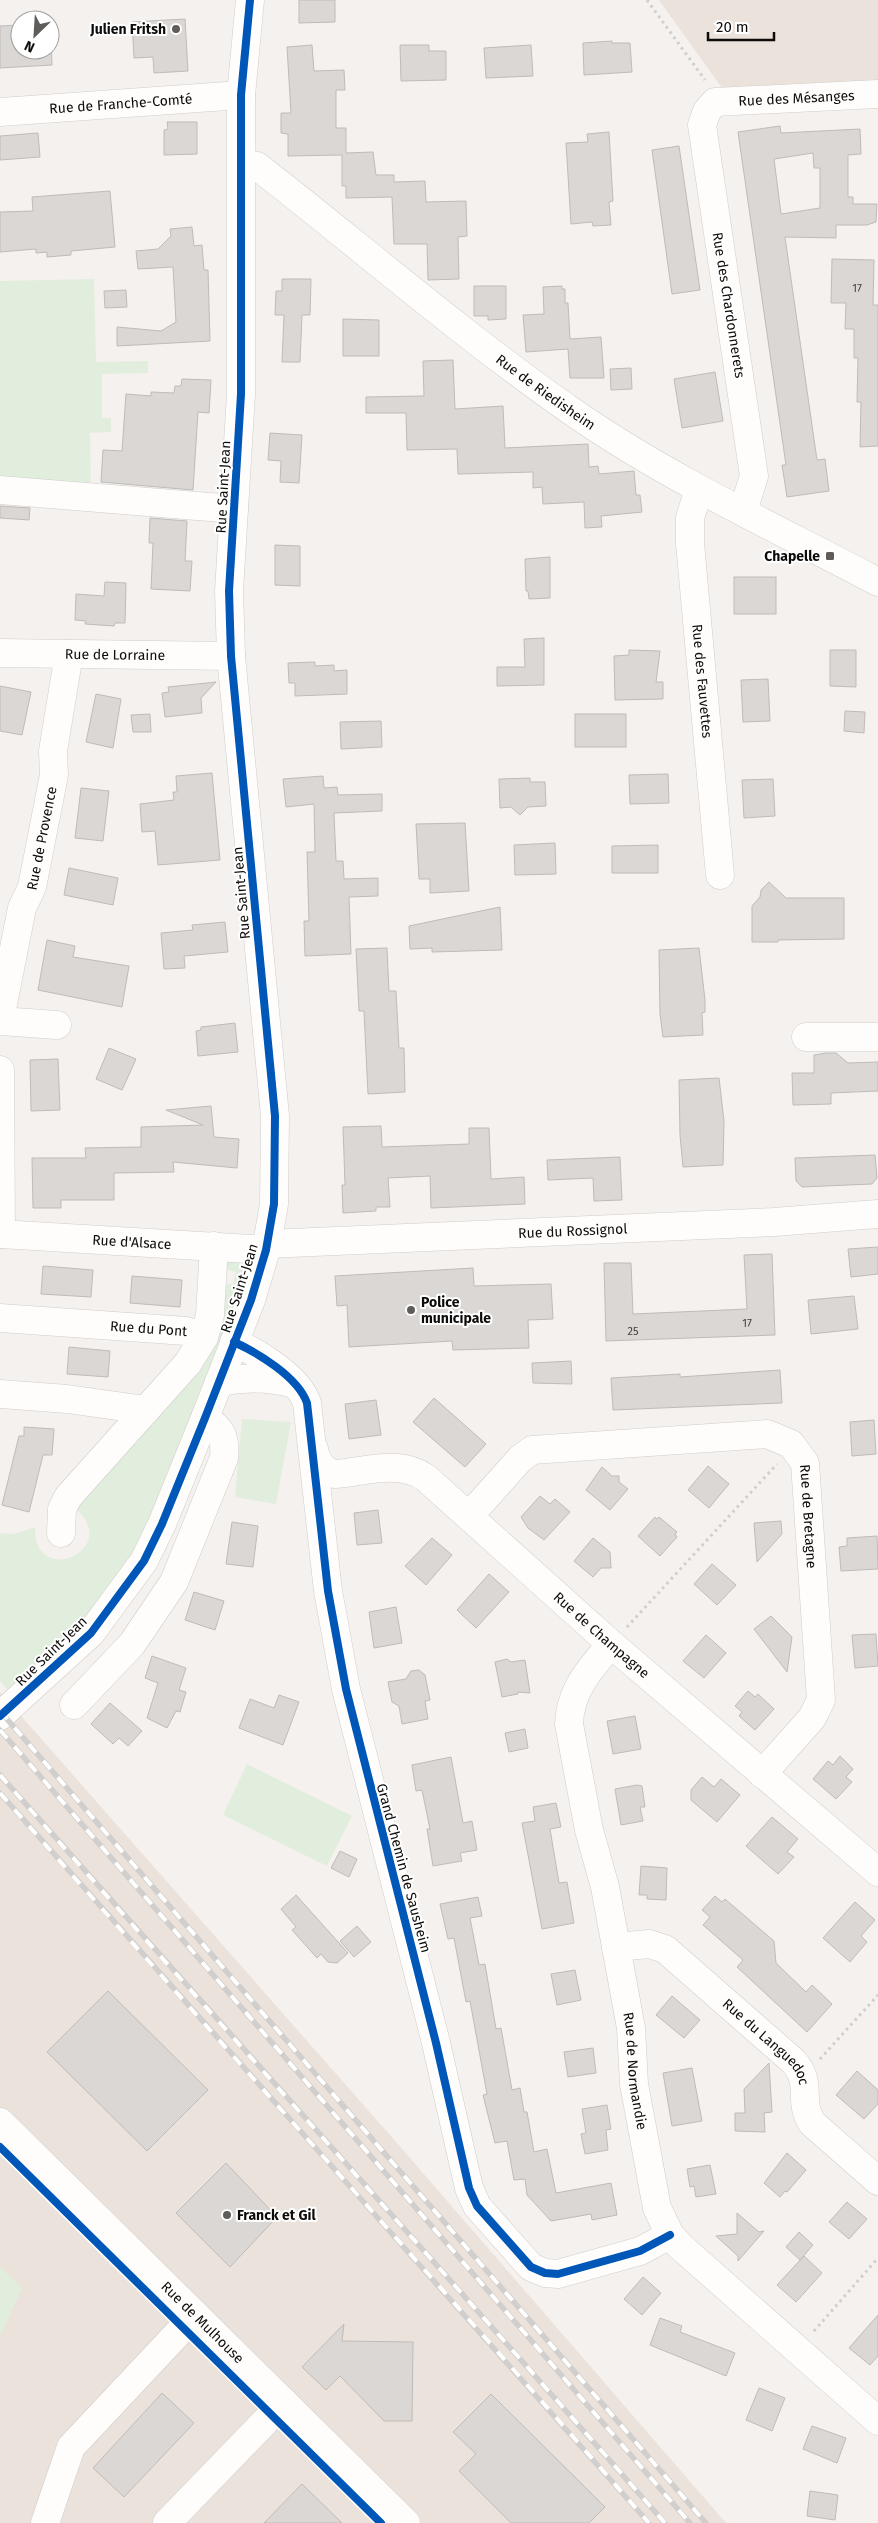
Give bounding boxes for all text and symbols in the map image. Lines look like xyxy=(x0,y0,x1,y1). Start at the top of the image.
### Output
north arrow xyxy=(10,10,60,60)
scale bar xyxy=(708,10,774,42)
text: 20 m xyxy=(716,18,749,36)
place label: Julien Fritsh xyxy=(89,21,166,38)
marker: Julien Fritsh xyxy=(170,23,182,35)
text: N xyxy=(22,37,38,56)
street label: Rue des Mésanges xyxy=(738,87,855,110)
street label: Rue de Franche-Comté xyxy=(49,90,193,118)
street label: Rue des Chardonnerets xyxy=(709,231,749,380)
house number: 17 xyxy=(852,282,862,295)
street label: Rue de Riedisheim xyxy=(492,351,598,434)
street label: Rue Saint-Jean xyxy=(213,440,234,534)
place label: Chapelle xyxy=(764,548,820,565)
marker: Chapelle xyxy=(824,550,836,562)
street label: Rue des Fauvettes xyxy=(688,623,716,739)
street label: Rue de Lorraine xyxy=(65,646,165,664)
street label: Rue de Provence xyxy=(24,785,61,892)
street label: Rue Saint-Jean xyxy=(229,846,254,940)
street label: Rue du Rossignol xyxy=(518,1220,628,1242)
street label: Rue d'Alsace xyxy=(92,1232,172,1253)
street label: Rue Saint-Jean xyxy=(217,1241,262,1335)
place label: Police municipale xyxy=(421,1294,491,1327)
marker: Police municipale xyxy=(405,1304,417,1316)
house number: 17 xyxy=(742,1317,752,1330)
street label: Rue du Pont xyxy=(109,1318,189,1340)
house number: 25 xyxy=(628,1325,639,1338)
street label: Rue de Bretagne xyxy=(796,1464,820,1569)
street label: Rue de Champagne xyxy=(550,1589,653,1682)
street label: Rue Saint-Jean xyxy=(12,1613,91,1690)
street label: Grand Chemin de Sausheim xyxy=(373,1782,434,1955)
street label: Rue du Languedoc xyxy=(719,1995,812,2087)
street label: Rue de Normandie xyxy=(619,2011,650,2131)
place label: Franck et Gil xyxy=(237,2207,316,2224)
marker: Franck et Gil xyxy=(221,2209,233,2221)
street label: Rue de Mulhouse xyxy=(157,2278,247,2367)

